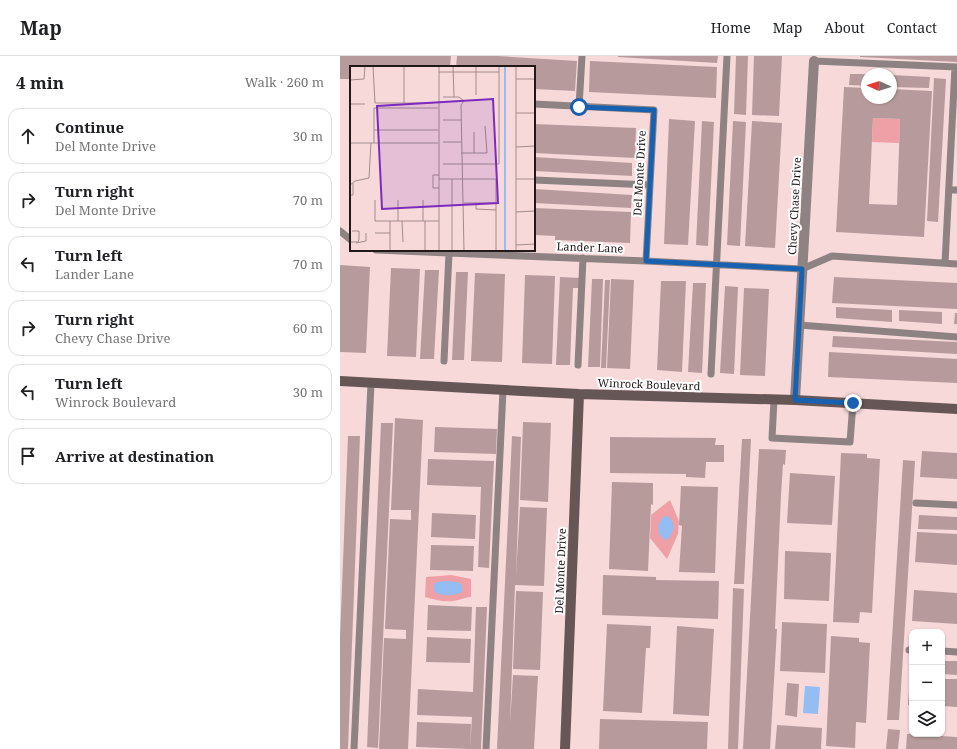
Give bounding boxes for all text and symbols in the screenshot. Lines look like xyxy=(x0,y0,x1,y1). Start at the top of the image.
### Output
text: Map xyxy=(20,15,62,41)
text: Home xyxy=(711,18,751,37)
text: Map xyxy=(773,18,802,37)
text: About xyxy=(824,18,865,37)
text: Contact xyxy=(887,18,937,37)
inset map xyxy=(350,66,535,251)
north arrow xyxy=(861,68,897,104)
text: 4 min xyxy=(16,71,64,94)
text: Walk · 260 m xyxy=(245,73,324,91)
route start xyxy=(570,98,588,116)
text: Continue xyxy=(55,117,124,137)
icon: ahead xyxy=(17,125,39,147)
text: 30 m xyxy=(293,127,323,145)
street label: Del Monte Drive xyxy=(629,130,649,216)
text: Del Monte Drive xyxy=(55,137,156,155)
street label: Chevy Chase Drive xyxy=(784,157,804,255)
text: Turn right xyxy=(55,181,134,201)
icon: right xyxy=(17,189,39,211)
text: 70 m xyxy=(293,191,323,209)
text: Del Monte Drive xyxy=(55,201,156,219)
street label: Lander Lane xyxy=(556,238,624,256)
text: Turn left xyxy=(55,245,123,265)
icon: left xyxy=(17,253,39,275)
text: 70 m xyxy=(293,255,323,273)
text: Lander Lane xyxy=(55,265,134,283)
text: Turn right xyxy=(55,309,134,329)
icon: right xyxy=(17,317,39,339)
text: 60 m xyxy=(293,319,323,337)
text: Chevy Chase Drive xyxy=(55,329,170,347)
text: Turn left xyxy=(55,373,123,393)
street label: Winrock Boulevard xyxy=(597,375,701,393)
icon: left xyxy=(17,381,39,403)
text: 30 m xyxy=(293,383,323,401)
text: Winrock Boulevard xyxy=(55,393,176,411)
route end xyxy=(844,394,862,412)
icon: arrive xyxy=(17,445,39,467)
text: Arrive at destination xyxy=(55,446,214,466)
street label: Del Monte Drive xyxy=(551,528,569,614)
map controls xyxy=(909,629,945,737)
button: + xyxy=(909,629,945,665)
button: − xyxy=(909,665,945,701)
button: layers xyxy=(909,701,945,737)

